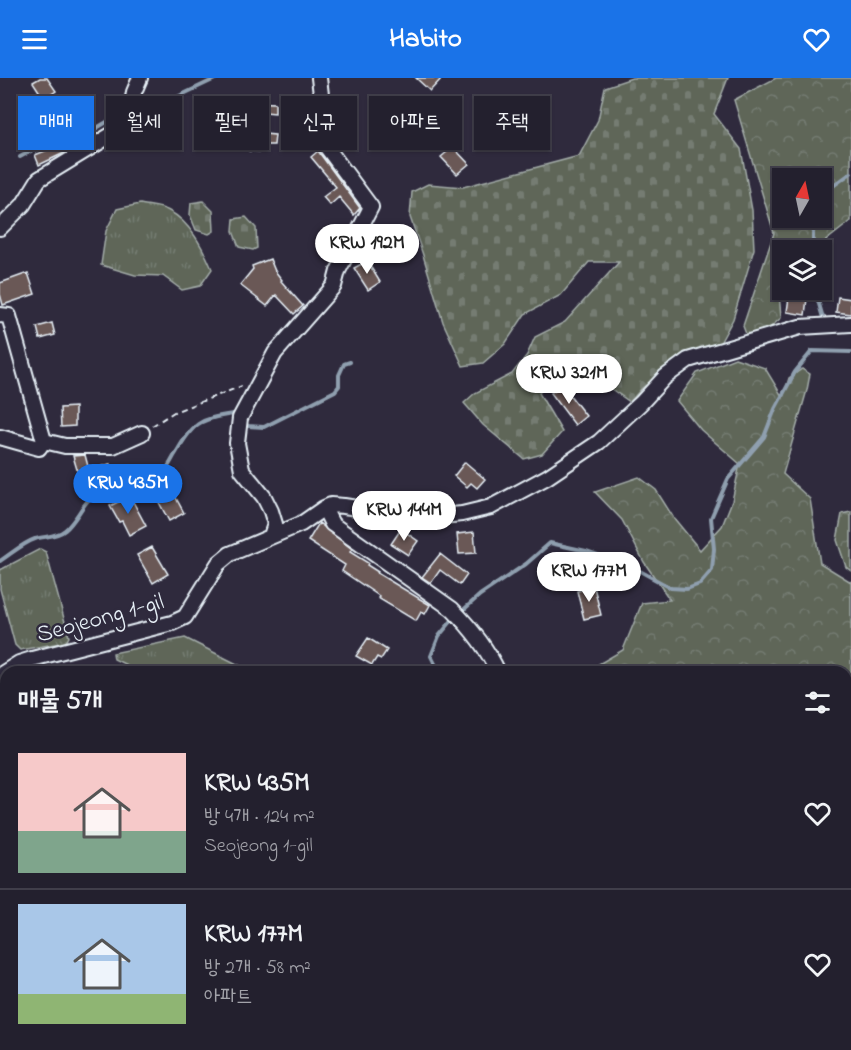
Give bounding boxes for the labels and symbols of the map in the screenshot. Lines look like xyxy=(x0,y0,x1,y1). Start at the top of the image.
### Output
north arrow xyxy=(772,168,832,228)
pin: KRW 192M xyxy=(305,224,429,275)
pin: KRW 321M xyxy=(507,354,631,405)
pin: KRW 435M xyxy=(66,464,190,515)
pin: KRW 144M xyxy=(342,491,466,542)
pin: KRW 177M xyxy=(527,552,651,603)
street label: Seojeong 1-gil xyxy=(33,586,168,653)

